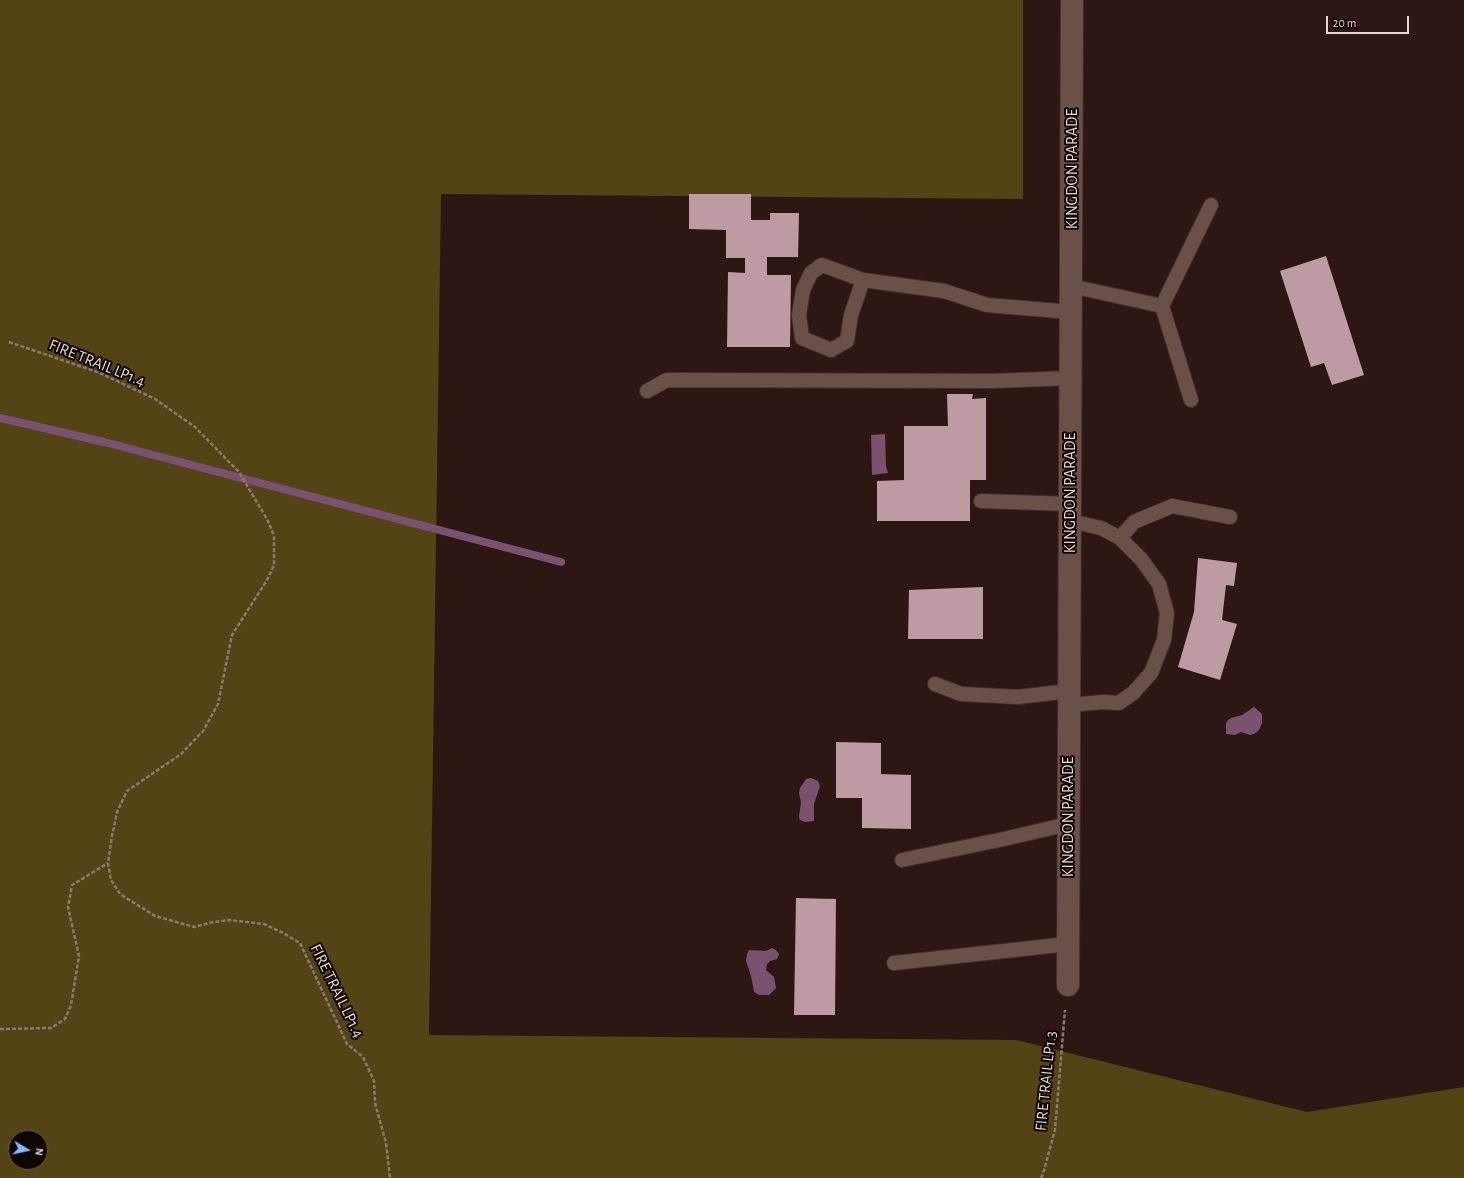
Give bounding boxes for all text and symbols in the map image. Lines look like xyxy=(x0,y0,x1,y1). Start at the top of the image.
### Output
scale bar xyxy=(1328,8,1411,34)
text: 20 m xyxy=(1333,17,1356,29)
street label: KINGDON PARADE xyxy=(1062,109,1082,229)
street label: FIRE TRAIL LP1.4 xyxy=(46,335,148,391)
street label: KINGDON PARADE xyxy=(1060,433,1080,553)
street label: KINGDON PARADE xyxy=(1058,757,1078,877)
street label: FIRE TRAIL LP1.4 xyxy=(306,941,368,1041)
street label: FIRE TRAIL LP1.3 xyxy=(1031,1030,1061,1132)
north arrow xyxy=(8,1130,48,1170)
text: N xyxy=(33,1147,45,1156)

